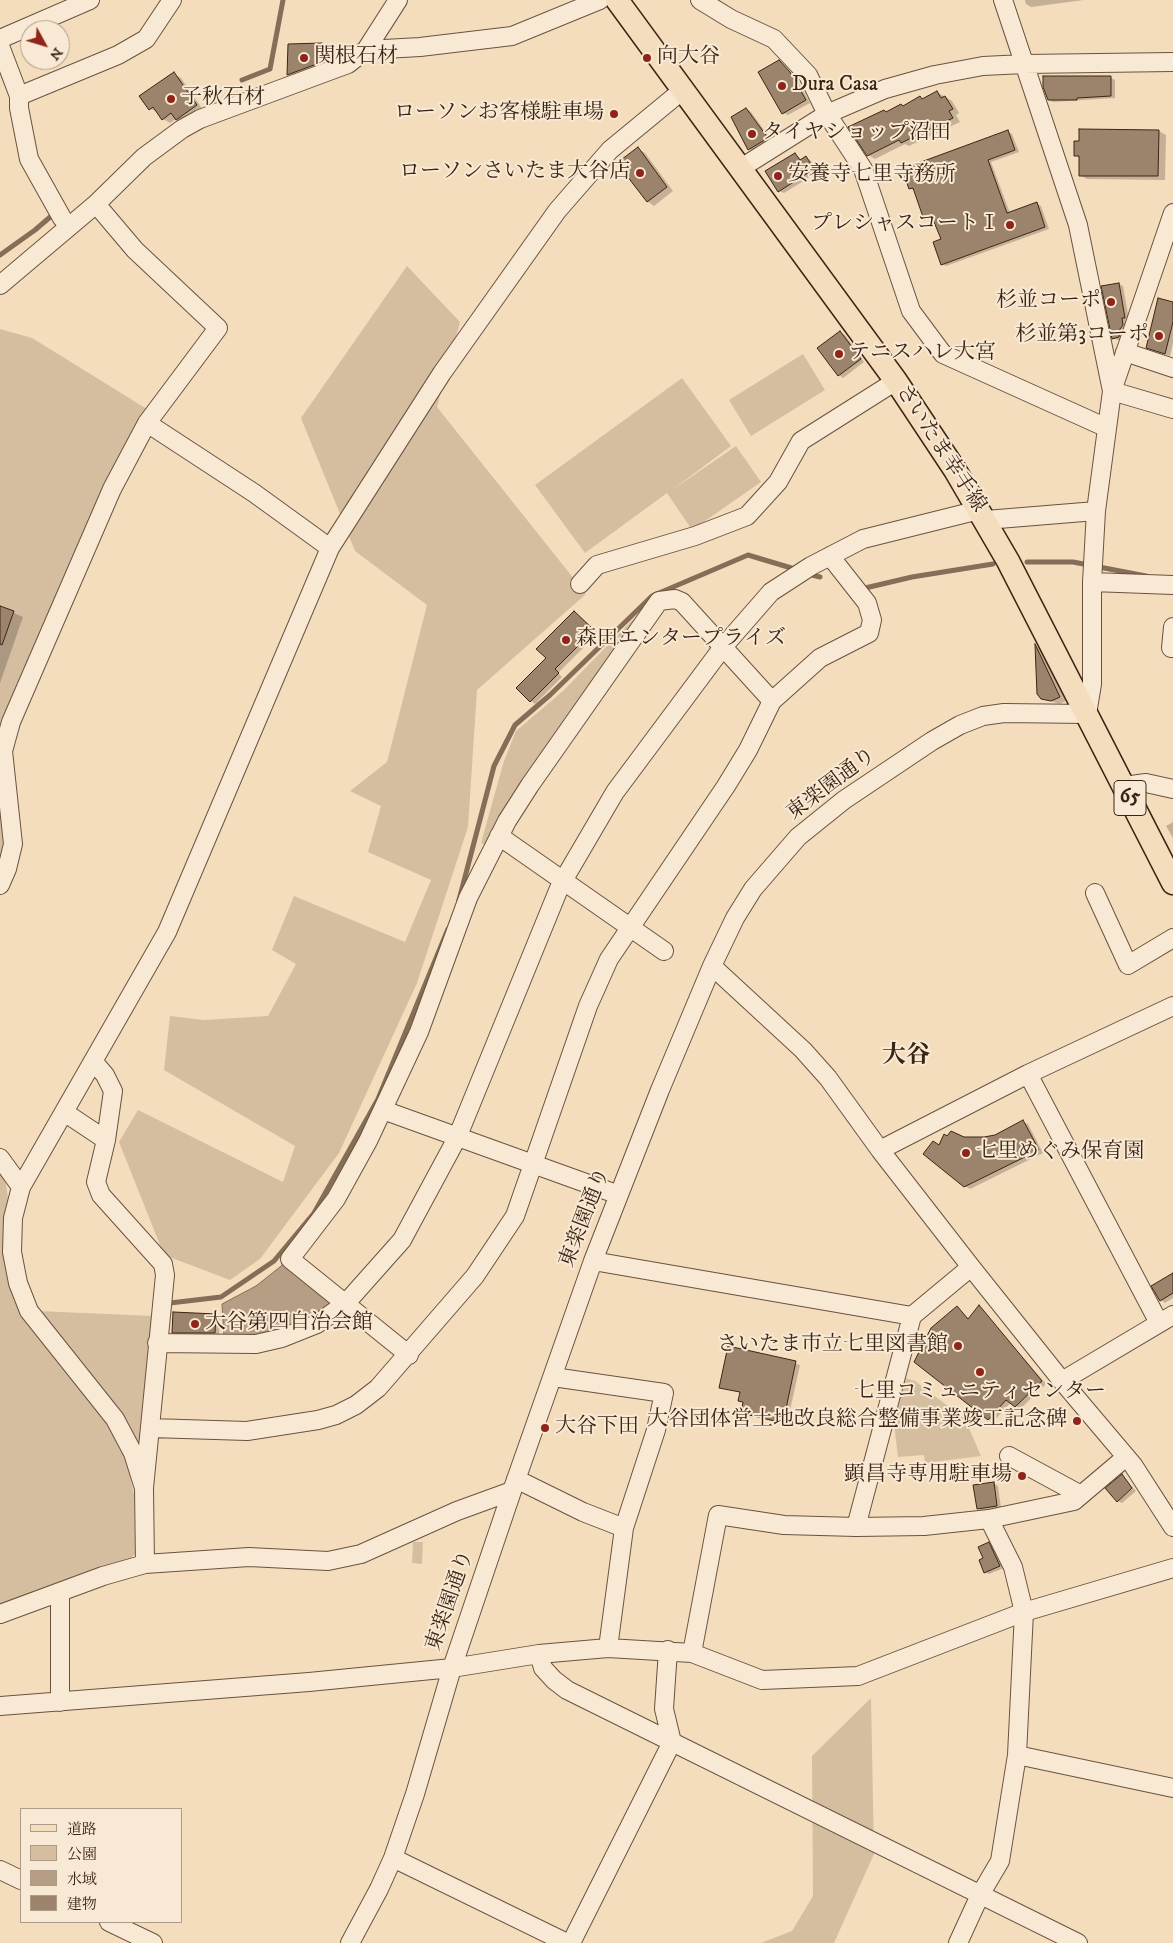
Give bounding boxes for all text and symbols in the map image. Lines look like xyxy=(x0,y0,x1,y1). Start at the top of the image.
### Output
north arrow xyxy=(20,20,70,70)
text: N xyxy=(45,44,66,64)
place label: 関根石材 xyxy=(314,45,398,71)
place label: 向大谷 xyxy=(657,45,720,71)
marker: 関根石材 xyxy=(298,52,310,64)
marker: 向大谷 xyxy=(641,52,653,64)
place label: Dura Casa xyxy=(792,73,878,99)
marker: Dura Casa xyxy=(776,80,788,92)
place label: 子秋石材 xyxy=(181,86,265,112)
marker: 子秋石材 xyxy=(165,93,177,105)
place label: ローソンお客様駐車場 xyxy=(394,101,604,127)
marker: ローソンお客様駐車場 xyxy=(608,108,620,120)
place label: タイヤショップ沼田 xyxy=(762,121,951,147)
marker: タイヤショップ沼田 xyxy=(746,128,758,140)
place label: ローソンさいたま大谷店 xyxy=(399,160,630,186)
place label: 安養寺七里寺務所 xyxy=(788,163,956,189)
marker: ローソンさいたま大谷店 xyxy=(634,167,646,179)
marker: 安養寺七里寺務所 xyxy=(772,170,784,182)
place label: プレシャスコートⅠ xyxy=(811,212,1000,238)
marker: プレシャスコートⅠ xyxy=(1004,219,1016,231)
place label: 杉並コーポ xyxy=(996,289,1101,315)
marker: 杉並コーポ xyxy=(1105,296,1117,308)
place label: 杉並第3コーポ xyxy=(1015,323,1149,349)
marker: 杉並第3コーポ xyxy=(1153,330,1165,342)
place label: テニスハレ大宮 xyxy=(849,341,996,367)
marker: テニスハレ大宮 xyxy=(833,348,845,360)
street label: さいたま幸手線 xyxy=(889,380,991,518)
place label: 森田エンタープライズ xyxy=(576,627,786,653)
marker: 森田エンタープライズ xyxy=(560,634,572,646)
street label: 東楽園通り xyxy=(782,743,882,827)
road number: 65 xyxy=(1114,780,1146,816)
district label: 大谷 xyxy=(882,1043,930,1071)
place label: 七里めぐみ保育園 xyxy=(976,1140,1144,1166)
marker: 七里めぐみ保育園 xyxy=(960,1147,972,1159)
street label: 東楽園通り xyxy=(555,1164,617,1272)
place label: 大谷第四自治会館 xyxy=(205,1311,373,1337)
marker: 大谷第四自治会館 xyxy=(189,1318,201,1330)
place label: さいたま市立七里図書館 xyxy=(717,1333,948,1359)
marker: さいたま市立七里図書館 xyxy=(952,1340,964,1352)
marker: 七里コミュニティセンター xyxy=(974,1366,986,1378)
place label: 七里コミュニティセンター xyxy=(854,1380,1106,1406)
place label: 大谷団体営土地改良総合整備事業竣工記念碑 xyxy=(647,1408,1067,1434)
place label: 大谷下田 xyxy=(555,1415,639,1441)
marker: 大谷団体営土地改良総合整備事業竣工記念碑 xyxy=(1071,1415,1083,1427)
marker: 大谷下田 xyxy=(539,1422,551,1434)
place label: 顕昌寺専用駐車場 xyxy=(844,1463,1012,1489)
marker: 顕昌寺専用駐車場 xyxy=(1016,1470,1028,1482)
street label: 東楽園通り xyxy=(422,1547,480,1655)
legend xyxy=(20,1808,182,1923)
text: 道路 xyxy=(67,1820,97,1839)
text: 公園 xyxy=(67,1845,97,1864)
text: 水域 xyxy=(67,1870,97,1889)
text: 建物 xyxy=(67,1895,97,1914)

